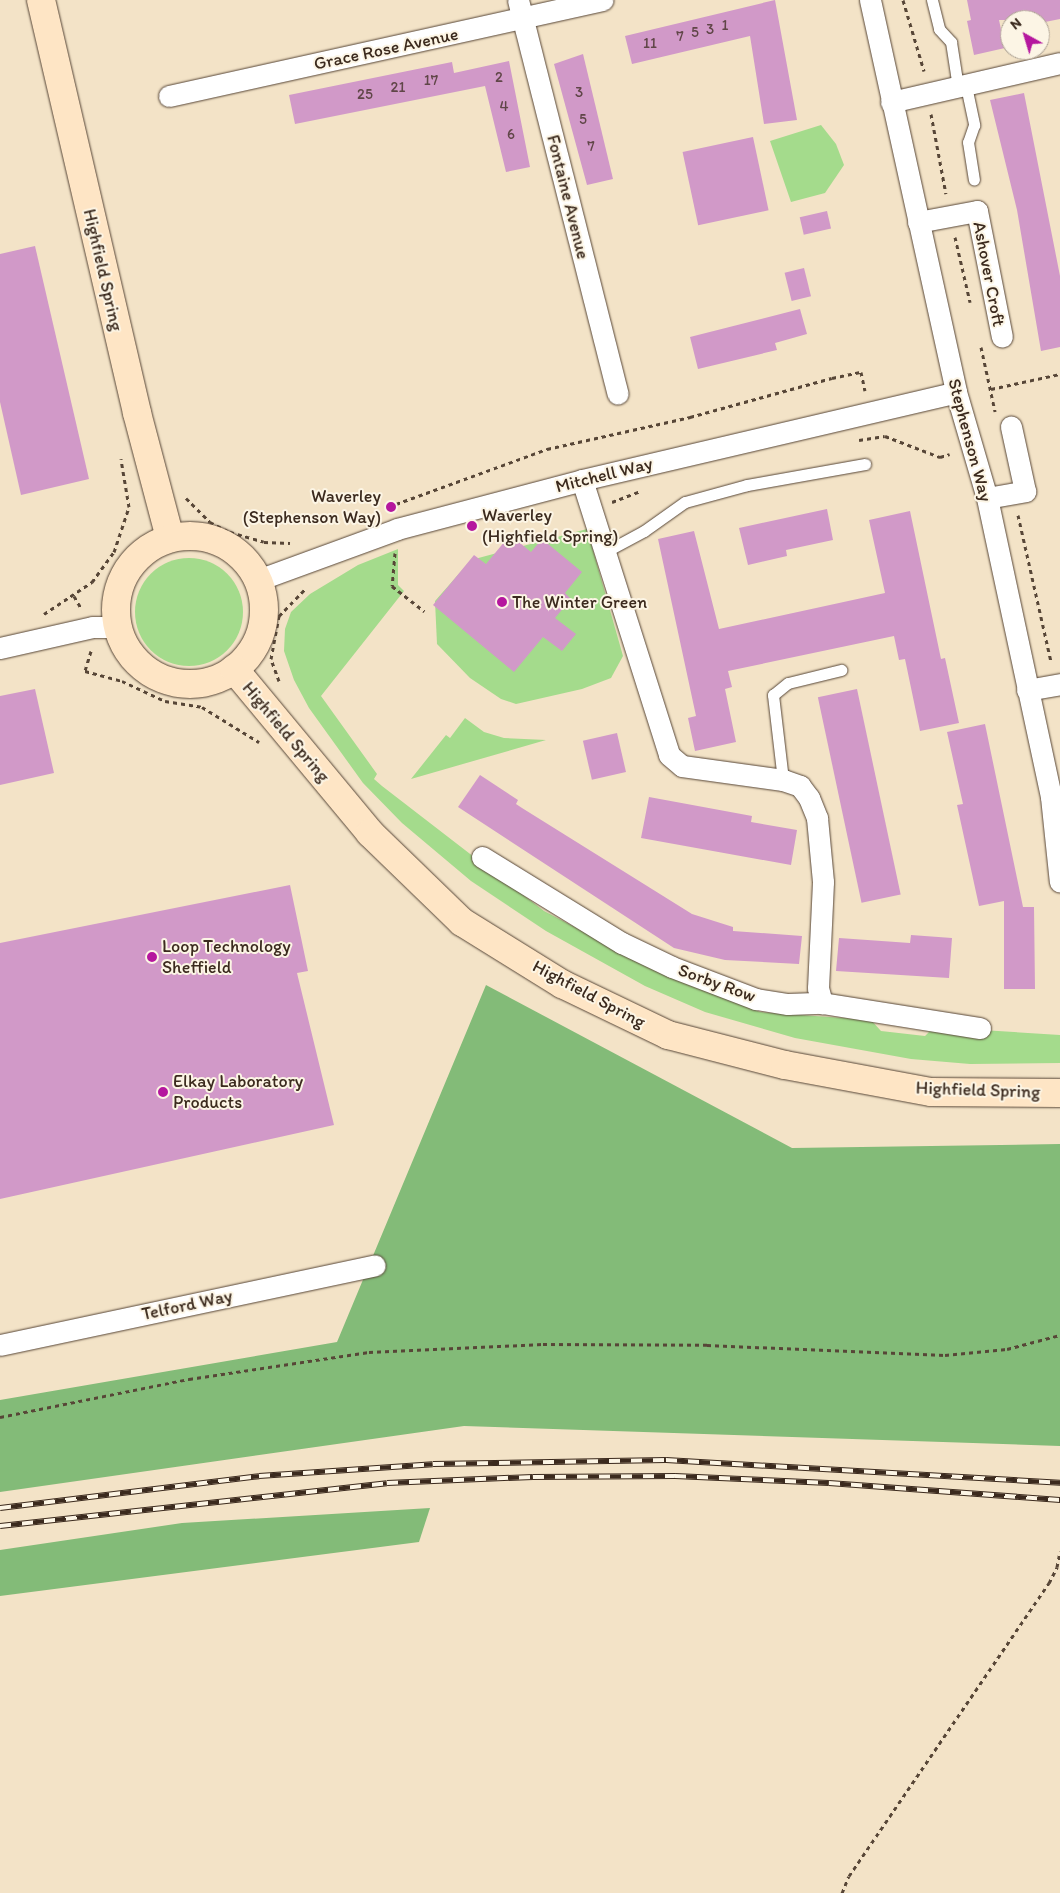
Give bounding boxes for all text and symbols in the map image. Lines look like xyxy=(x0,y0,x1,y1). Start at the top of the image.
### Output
north arrow xyxy=(1000,10,1050,60)
text: N xyxy=(1007,14,1025,33)
house number: 1 xyxy=(722,17,728,35)
house number: 3 xyxy=(706,21,714,39)
street label: Grace Rose Avenue xyxy=(312,23,460,75)
house number: 5 xyxy=(691,24,699,42)
house number: 7 xyxy=(676,28,684,46)
house number: 11 xyxy=(643,35,657,53)
house number: 2 xyxy=(495,69,503,87)
house number: 17 xyxy=(424,72,438,90)
house number: 21 xyxy=(391,79,405,97)
house number: 3 xyxy=(575,84,583,102)
house number: 25 xyxy=(357,86,373,104)
house number: 4 xyxy=(499,98,509,116)
house number: 5 xyxy=(579,111,587,129)
house number: 6 xyxy=(507,126,515,144)
street label: Fontaine Avenue xyxy=(542,133,594,261)
house number: 7 xyxy=(587,138,595,156)
street label: Highfield Spring xyxy=(78,207,128,333)
street label: Ashover Croft xyxy=(968,219,1010,329)
street label: Stephenson Way xyxy=(943,376,997,504)
street label: Mitchell Way xyxy=(554,453,654,497)
place label: Waverley (Stephenson Way) xyxy=(243,486,381,528)
marker: Waverley (Stephenson Way) xyxy=(385,501,397,513)
place label: Waverley (Highfield Spring) xyxy=(482,505,619,548)
marker: Waverley (Highfield Spring) xyxy=(466,520,478,532)
place label: The Winter Green xyxy=(512,591,647,613)
marker: The Winter Green xyxy=(496,596,508,608)
street label: Highfield Spring xyxy=(238,677,334,787)
place label: Loop Technology Sheffield xyxy=(162,936,289,979)
marker: Loop Technology Sheffield xyxy=(146,951,158,963)
street label: Highfield Spring xyxy=(529,955,649,1033)
street label: Sorby Row xyxy=(675,959,759,1007)
place label: Elkay Laboratory Products xyxy=(173,1071,304,1114)
street label: Highfield Spring xyxy=(915,1077,1041,1103)
marker: Elkay Laboratory Products xyxy=(157,1086,169,1098)
street label: Telford Way xyxy=(140,1285,234,1325)

